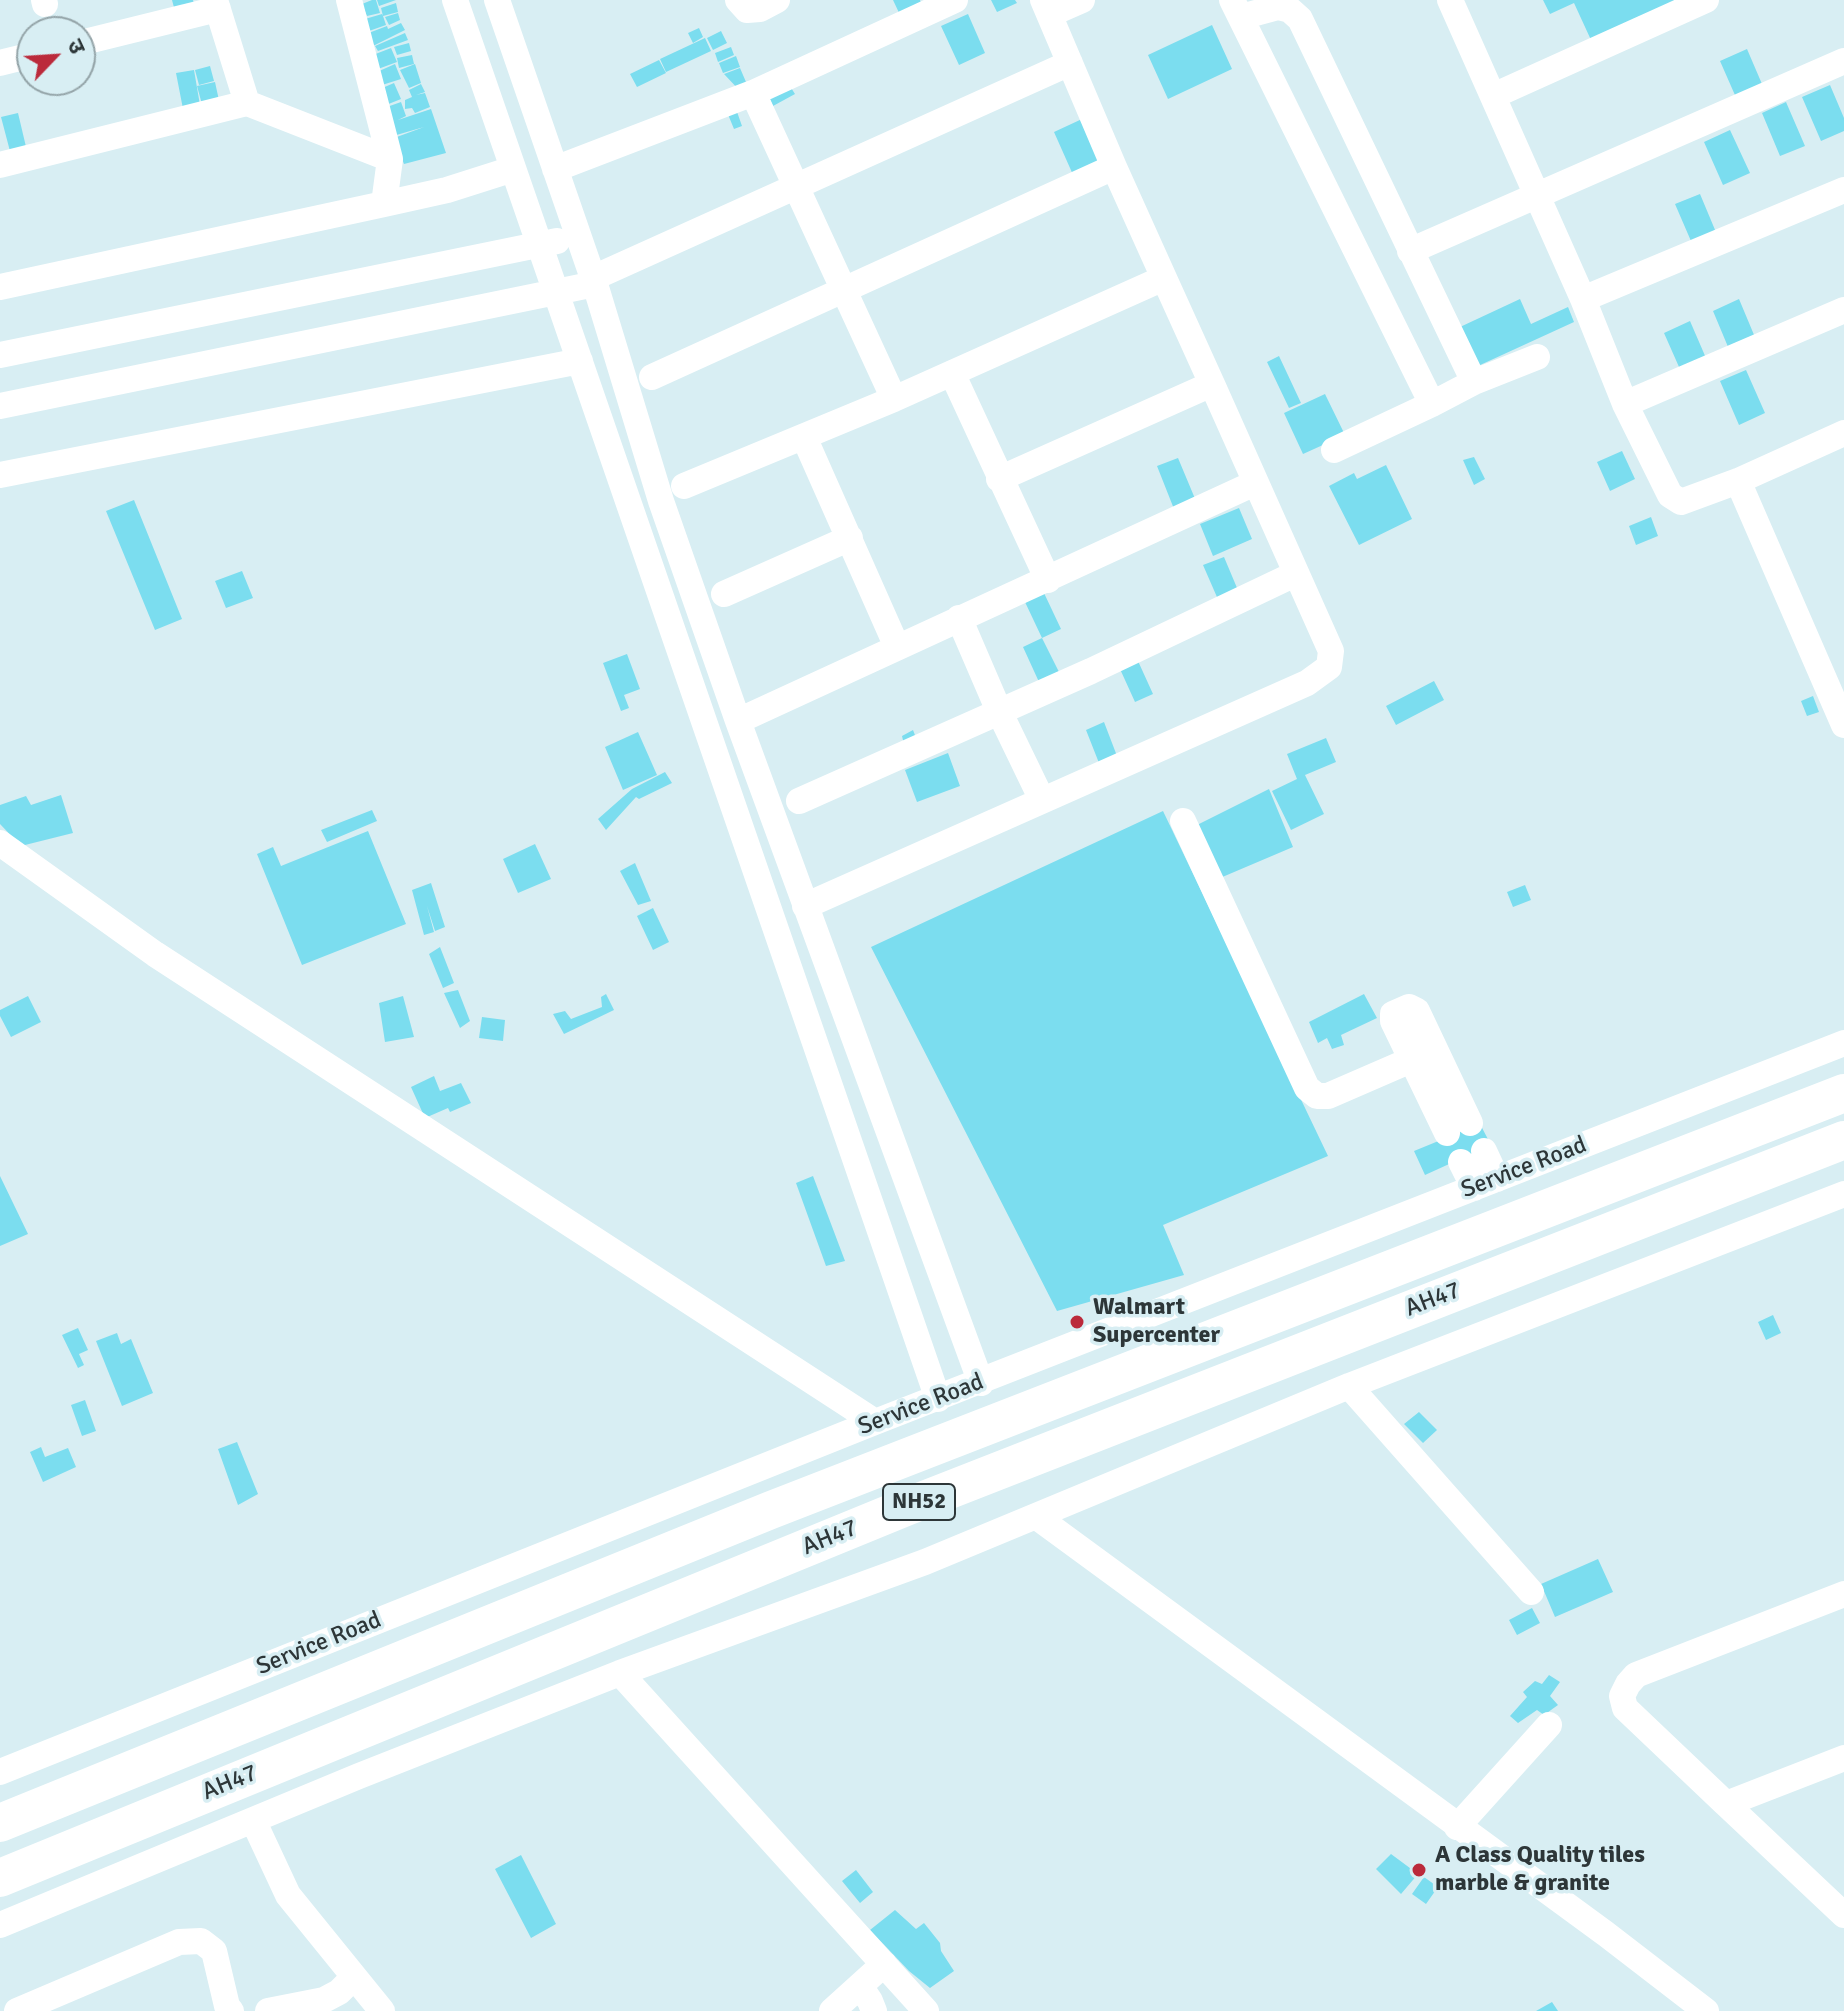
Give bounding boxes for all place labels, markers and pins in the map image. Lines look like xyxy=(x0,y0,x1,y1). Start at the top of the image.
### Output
place label: Walmart Supercenter xyxy=(1093,1294,1220,1350)
marker: Walmart Supercenter xyxy=(1068,1313,1086,1331)
place label: A Class Quality tiles marble & granite xyxy=(1435,1842,1645,1898)
marker: A Class Quality tiles marble & granite xyxy=(1410,1861,1428,1879)

